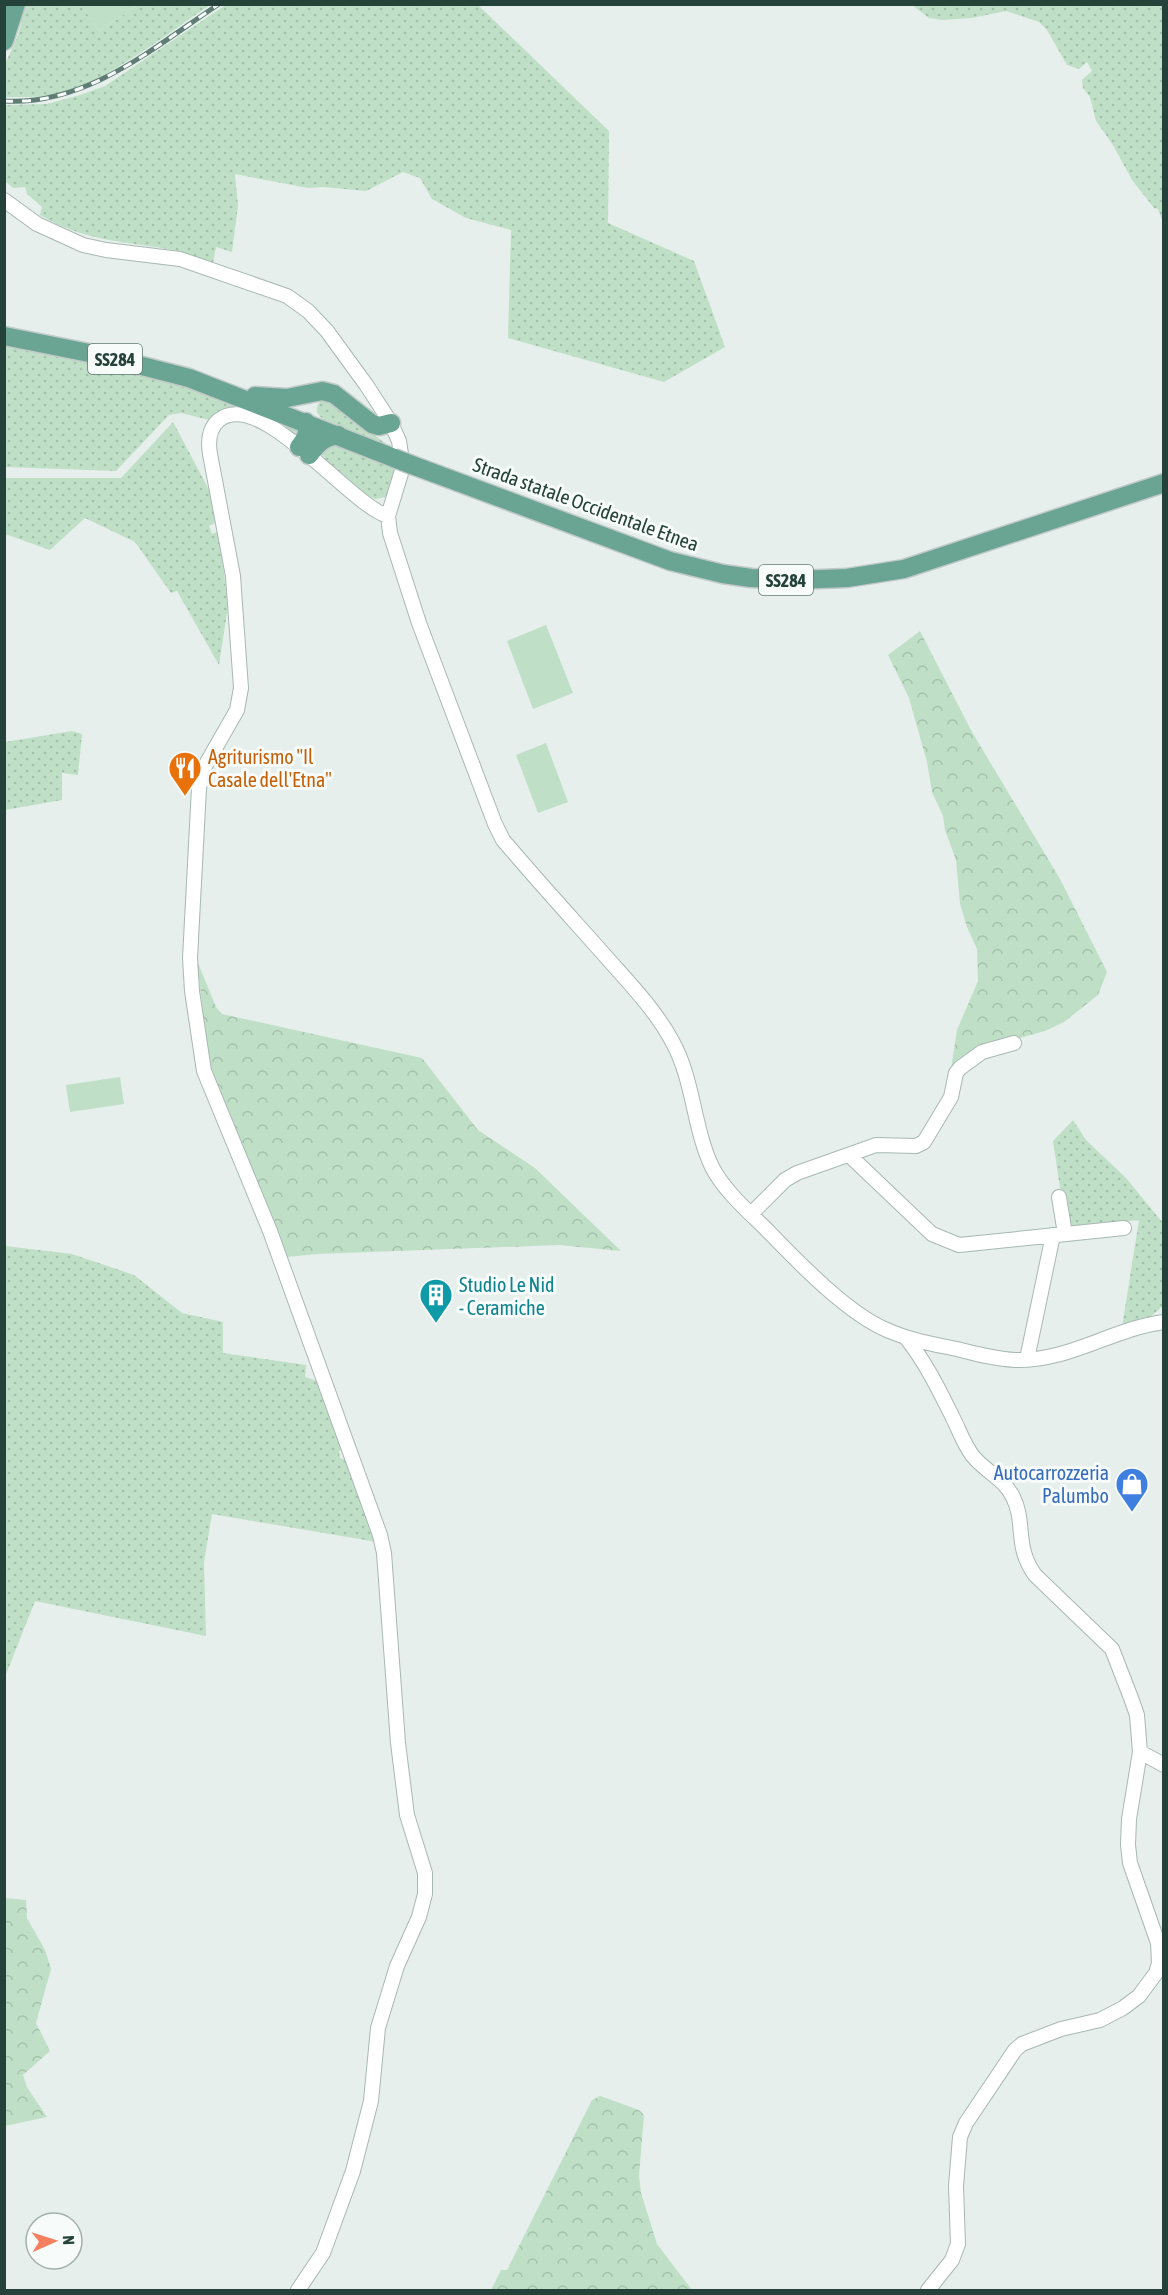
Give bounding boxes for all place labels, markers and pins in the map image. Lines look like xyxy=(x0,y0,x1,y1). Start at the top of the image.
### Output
place label: Agriturismo "Il Casale dell'Etna" xyxy=(208,745,332,791)
restaurant icon: Agriturismo "Il Casale dell'Etna" xyxy=(167,750,203,797)
place label: Studio Le Nid - Ceramiche xyxy=(459,1273,554,1319)
building icon: Studio Le Nid - Ceramiche xyxy=(418,1277,454,1324)
place label: Autocarrozzeria Palumbo xyxy=(994,1461,1109,1507)
shop icon: Autocarrozzeria Palumbo xyxy=(1114,1466,1150,1513)

